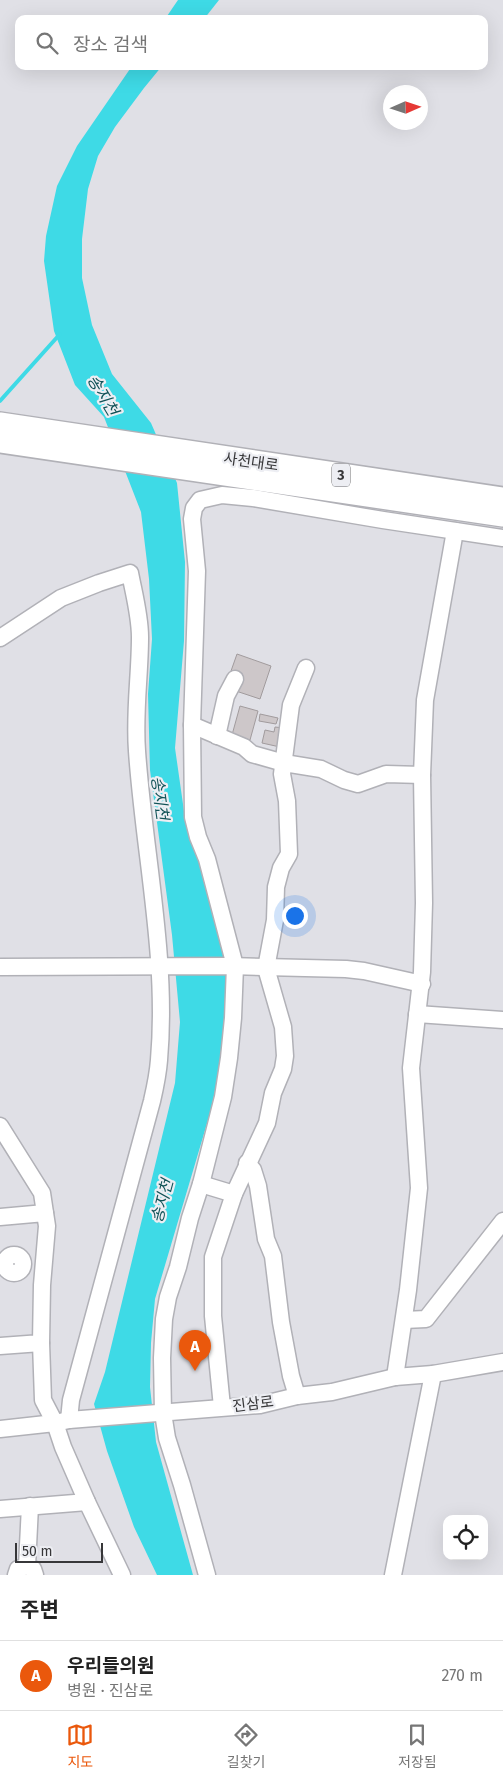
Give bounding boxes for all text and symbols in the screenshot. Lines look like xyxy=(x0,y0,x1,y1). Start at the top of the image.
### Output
search box xyxy=(15,15,488,70)
icon: search xyxy=(33,29,61,57)
text: 장소 검색 xyxy=(73,33,148,56)
north arrow xyxy=(383,85,428,130)
water label: 송지천 xyxy=(83,371,124,421)
street label: 사천대로 xyxy=(222,449,280,475)
road number: 3 xyxy=(332,464,350,486)
water label: 송지천 xyxy=(148,775,173,823)
your location xyxy=(282,903,308,929)
water label: 송지천 xyxy=(147,1175,177,1225)
pin: A xyxy=(179,1330,211,1371)
street label: 진삼로 xyxy=(231,1393,275,1415)
map controls xyxy=(443,1515,488,1560)
button: locate xyxy=(443,1515,488,1560)
scale bar xyxy=(15,1540,102,1563)
text: 50 m xyxy=(22,1543,53,1560)
text: 주변 xyxy=(20,1597,59,1623)
text: 우리들의원 xyxy=(67,1654,154,1677)
text: A xyxy=(31,1666,41,1685)
text: 270 m xyxy=(441,1666,483,1685)
text: 병원 · 진삼로 xyxy=(67,1681,153,1700)
tab: 지도 xyxy=(66,1721,94,1771)
tab: 길찾기 xyxy=(227,1721,265,1771)
tab: 저장됨 xyxy=(398,1721,437,1771)

